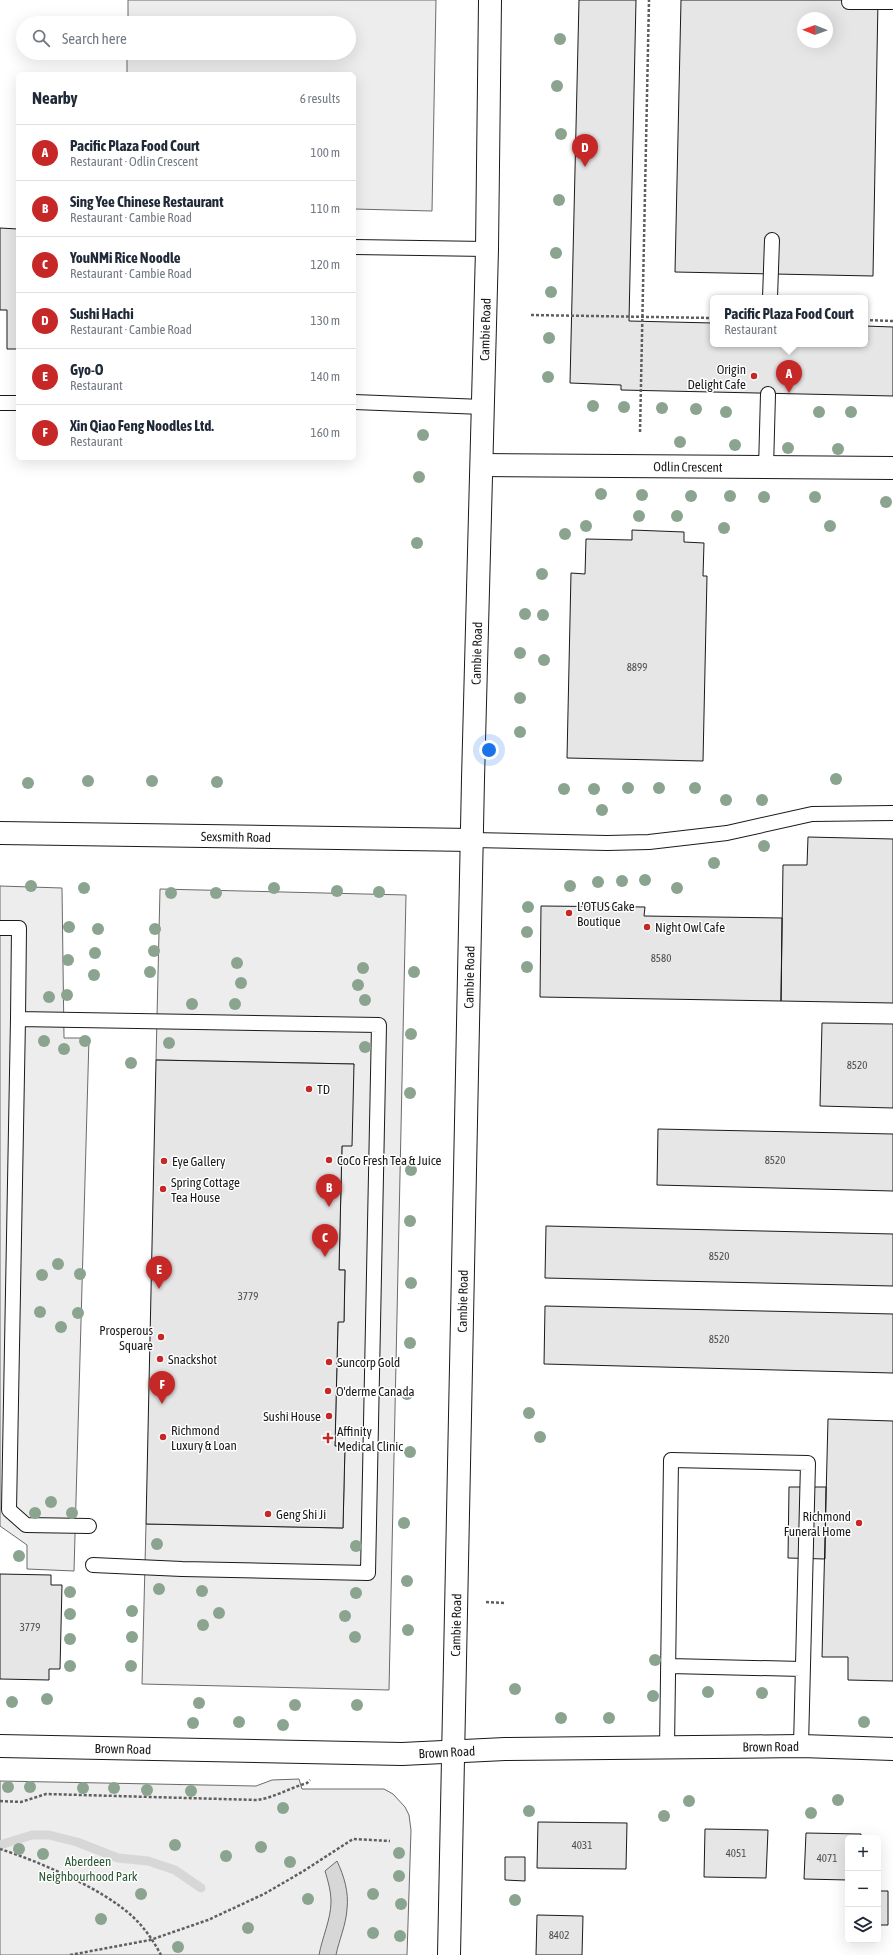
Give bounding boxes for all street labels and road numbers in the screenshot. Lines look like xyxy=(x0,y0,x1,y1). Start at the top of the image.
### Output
street label: Cambie Road xyxy=(477,298,494,361)
street label: Odlin Crescent xyxy=(653,459,723,475)
street label: Cambie Road xyxy=(468,622,485,685)
street label: Sexsmith Road xyxy=(201,829,271,845)
street label: Cambie Road xyxy=(461,946,478,1009)
street label: Cambie Road xyxy=(455,1270,471,1333)
street label: Cambie Road xyxy=(448,1593,464,1657)
street label: Brown Road xyxy=(742,1739,799,1755)
street label: Brown Road xyxy=(94,1741,151,1757)
street label: Brown Road xyxy=(418,1743,476,1761)

